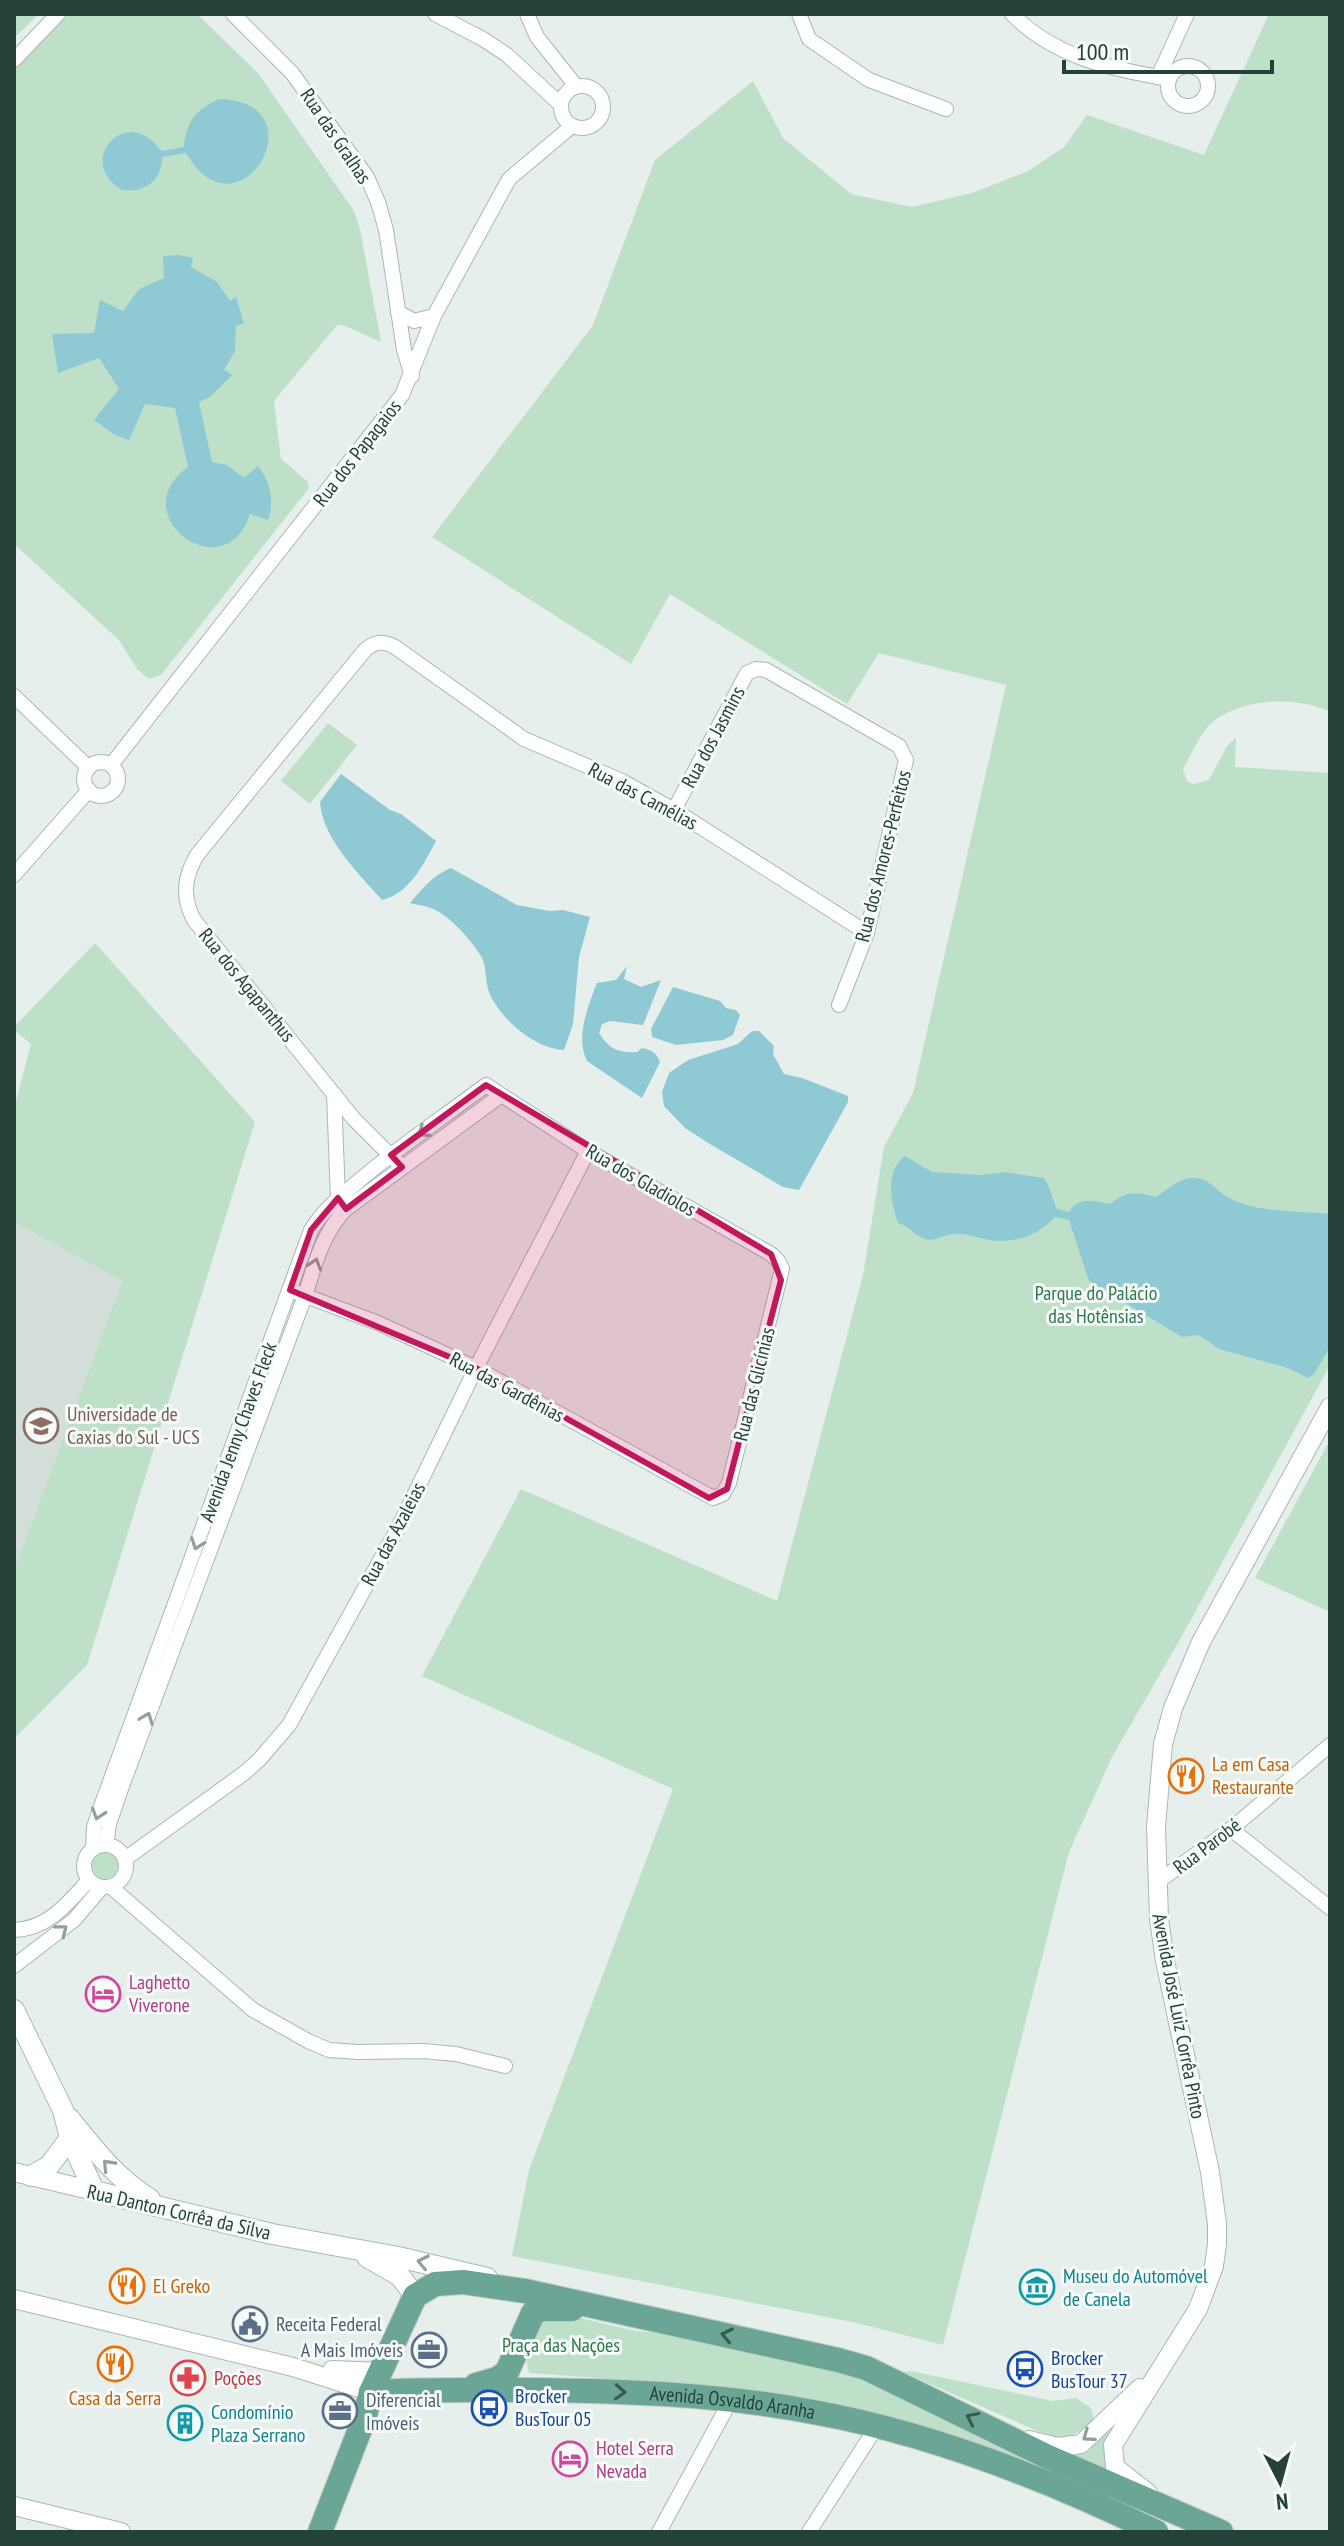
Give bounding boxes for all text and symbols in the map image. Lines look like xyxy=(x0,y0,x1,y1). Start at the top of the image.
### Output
scale bar xyxy=(1064,24,1272,74)
text: 100 m xyxy=(1076,36,1129,67)
street label: Rua das Gralhas xyxy=(295,83,378,189)
street label: Rua dos Papagaios xyxy=(307,394,407,512)
street label: Rua dos Jasmins xyxy=(675,682,751,792)
street label: Rua das Camélias xyxy=(584,756,702,836)
street label: Rua dos Amores-Perfeitos xyxy=(849,767,917,945)
street label: Rua dos Agapanthus xyxy=(193,923,301,1048)
one-way arrow xyxy=(417,1122,431,1136)
street label: Rua dos Gladiolos xyxy=(581,1138,701,1222)
one-way arrow xyxy=(306,1258,322,1272)
park label: Parque do Palácio das Hotênsias xyxy=(1035,1280,1157,1329)
street label: Rua das Glicínias xyxy=(727,1324,781,1444)
street label: Avenida Jenny Chaves Fleck xyxy=(193,1338,283,1526)
street label: Rua das Gardênias xyxy=(445,1346,569,1428)
place label: Universidade de Caxias do Sul - UCS xyxy=(67,1401,200,1450)
school or university icon: Universidade de Caxias do Sul - UCS xyxy=(22,1407,60,1445)
street label: Rua das Azaleias xyxy=(355,1477,431,1590)
one-way arrow xyxy=(190,1536,207,1550)
one-way arrow xyxy=(137,1712,154,1726)
place label: La em Casa Restaurante xyxy=(1212,1751,1294,1800)
restaurant icon: La em Casa Restaurante xyxy=(1167,1757,1205,1795)
one-way arrow xyxy=(91,1807,107,1821)
street label: Rua Parobé xyxy=(1168,1812,1246,1880)
street label: Avenida José Luiz Corrêa Pinto xyxy=(1146,1911,1212,2121)
one-way arrow xyxy=(53,1926,67,1940)
place label: Laghetto Viverone xyxy=(128,1969,190,2018)
hotel icon: Laghetto Viverone xyxy=(84,1975,122,2013)
one-way arrow xyxy=(102,2160,117,2174)
street label: Rua Danton Corrêa da Silva xyxy=(85,2178,273,2246)
one-way arrow xyxy=(417,2254,430,2271)
place label: Museu do Automóvel de Canela xyxy=(1063,2263,1208,2312)
restaurant icon: El Greko xyxy=(108,2267,146,2305)
museum icon: Museu do Automóvel de Canela xyxy=(1018,2268,1056,2306)
place label: El Greko xyxy=(153,2273,210,2299)
public building icon: Receita Federal xyxy=(231,2305,269,2343)
place label: Receita Federal xyxy=(276,2311,382,2337)
one-way arrow xyxy=(721,2327,734,2344)
office icon: A Mais Imóveis xyxy=(410,2331,448,2369)
park label: Praça das Nações xyxy=(502,2332,620,2358)
place label: A Mais Imóveis xyxy=(301,2337,403,2363)
restaurant icon: Casa da Serra xyxy=(96,2345,134,2383)
place label: Brocker BusTour 37 xyxy=(1051,2345,1128,2394)
bus stop icon: Brocker BusTour 37 xyxy=(1006,2350,1044,2388)
pharmacy icon: Poções xyxy=(169,2359,207,2397)
place label: Poções xyxy=(214,2365,262,2391)
street label: Avenida Osvaldo Aranha xyxy=(649,2380,817,2425)
place label: Brocker BusTour 05 xyxy=(515,2383,592,2432)
one-way arrow xyxy=(614,2383,627,2400)
place label: Casa da Serra xyxy=(69,2385,161,2411)
place label: Diferencial Imóveis xyxy=(366,2387,441,2436)
bus stop icon: Brocker BusTour 05 xyxy=(470,2389,508,2427)
office icon: Diferencial Imóveis xyxy=(321,2392,359,2430)
place label: Condomínio Plaza Serrano xyxy=(211,2399,305,2448)
building icon: Condomínio Plaza Serrano xyxy=(166,2404,204,2442)
one-way arrow xyxy=(965,2412,980,2428)
one-way arrow xyxy=(1082,2427,1097,2441)
place label: Hotel Serra Nevada xyxy=(596,2435,674,2484)
hotel icon: Hotel Serra Nevada xyxy=(551,2440,589,2478)
north arrow xyxy=(1240,2442,1320,2522)
text: N xyxy=(1275,2487,1289,2516)

